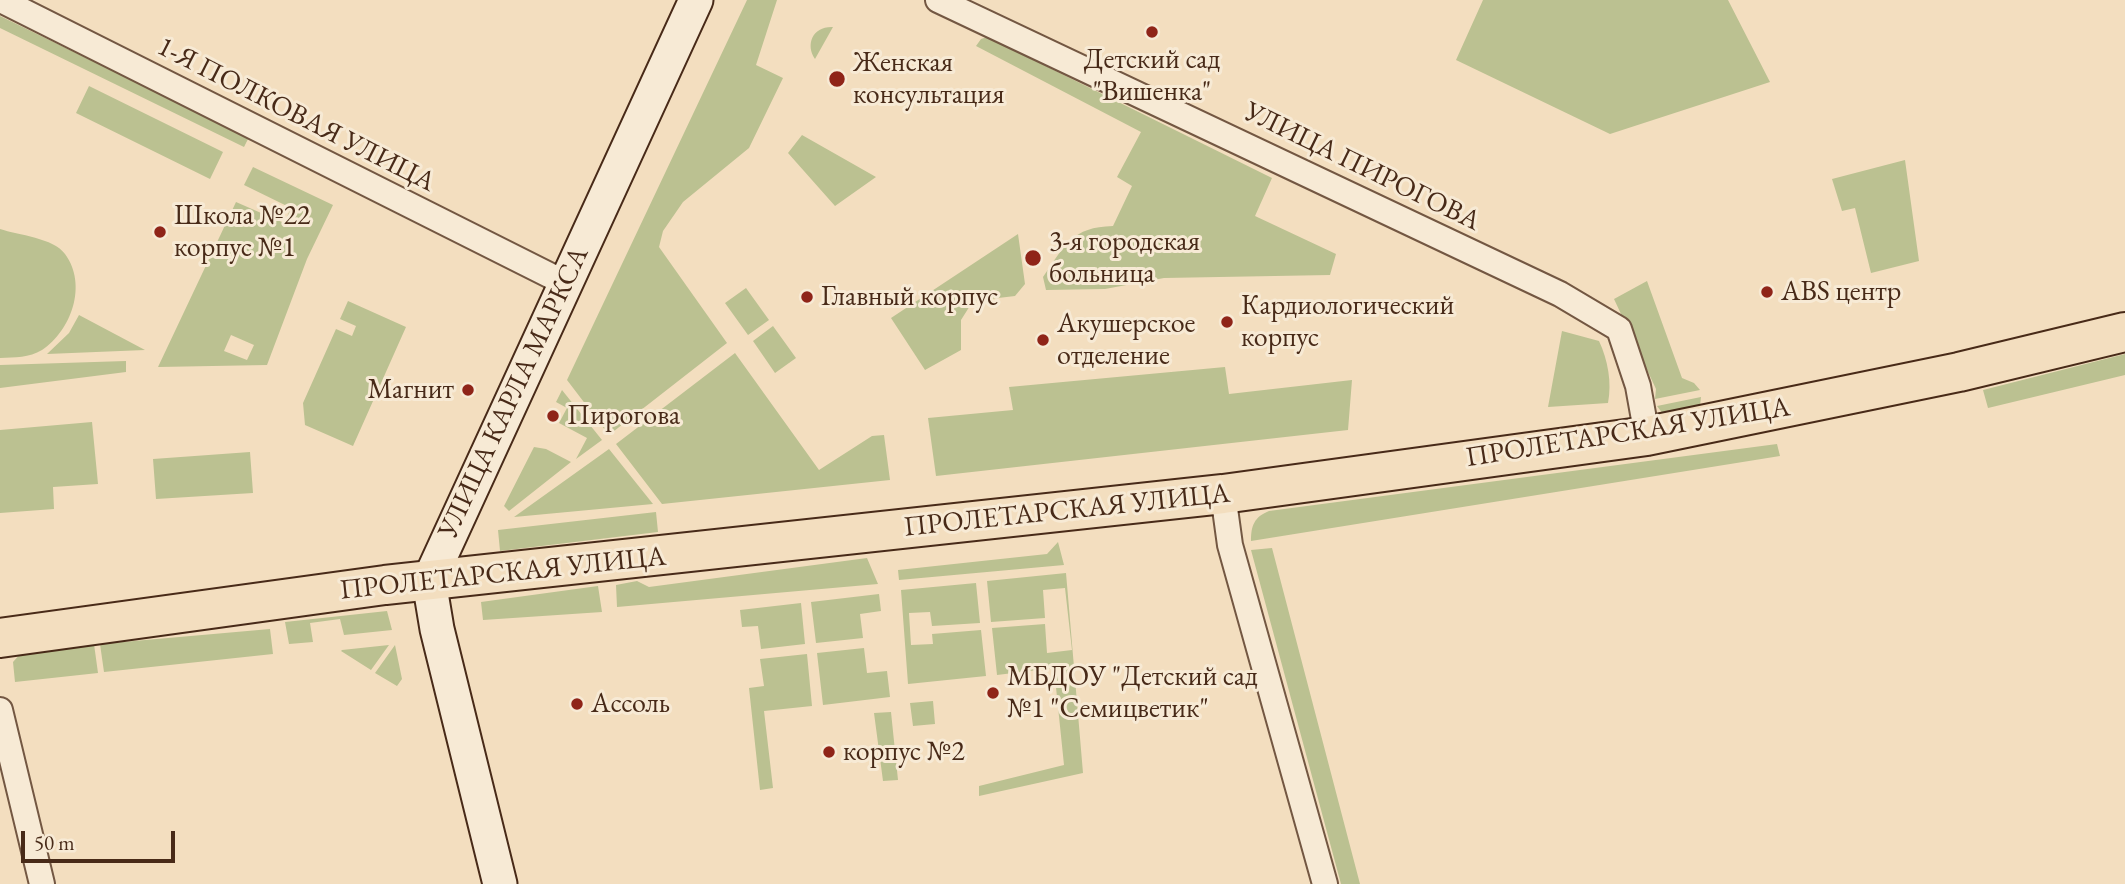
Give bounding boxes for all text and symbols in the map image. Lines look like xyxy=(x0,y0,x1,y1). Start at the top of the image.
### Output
marker: Детский сад "Вишенка" xyxy=(1144,24,1160,40)
street label: 1-Я ПОЛКОВАЯ УЛИЦА xyxy=(151,30,441,200)
place label: Детский сад "Вишенка" xyxy=(1084,43,1220,109)
place label: Женская консультация xyxy=(853,46,1005,112)
marker: Женская консультация xyxy=(827,69,847,89)
street label: УЛИЦА ПИРОГОВА xyxy=(1238,95,1486,239)
place label: Школа №22 корпус №1 xyxy=(174,199,310,265)
marker: Школа №22 корпус №1 xyxy=(152,224,168,240)
place label: 3-я городская больница xyxy=(1049,225,1200,291)
street label: УЛИЦА КАРЛА МАРКСА xyxy=(432,242,596,544)
marker: 3-я городская больница xyxy=(1023,248,1043,268)
place label: ABS центр xyxy=(1781,275,1901,309)
place label: Главный корпус xyxy=(821,280,998,314)
marker: ABS центр xyxy=(1759,284,1775,300)
marker: Главный корпус xyxy=(799,289,815,305)
place label: Кардиологический корпус xyxy=(1241,289,1454,355)
place label: Акушерское отделение xyxy=(1057,307,1195,373)
marker: Кардиологический корпус xyxy=(1219,314,1235,330)
marker: Акушерское отделение xyxy=(1035,332,1051,348)
place label: Магнит xyxy=(367,373,454,407)
marker: Магнит xyxy=(460,382,476,398)
street label: ПРОЛЕТАРСКАЯ УЛИЦА xyxy=(1464,391,1792,475)
place label: Пирогова xyxy=(567,399,680,433)
marker: Пирогова xyxy=(545,408,561,424)
street label: ПРОЛЕТАРСКАЯ УЛИЦА xyxy=(902,477,1232,545)
street label: ПРОЛЕТАРСКАЯ УЛИЦА xyxy=(338,540,668,608)
place label: МБДОУ "Детский сад №1 "Семицветик" xyxy=(1007,660,1258,726)
marker: МБДОУ "Детский сад №1 "Семицветик" xyxy=(985,685,1001,701)
place label: Ассоль xyxy=(591,687,670,721)
marker: Ассоль xyxy=(569,696,585,712)
place label: корпус №2 xyxy=(843,735,965,769)
marker: корпус №2 xyxy=(821,744,837,760)
scale bar xyxy=(24,818,178,862)
text: 50 m xyxy=(34,829,75,856)

